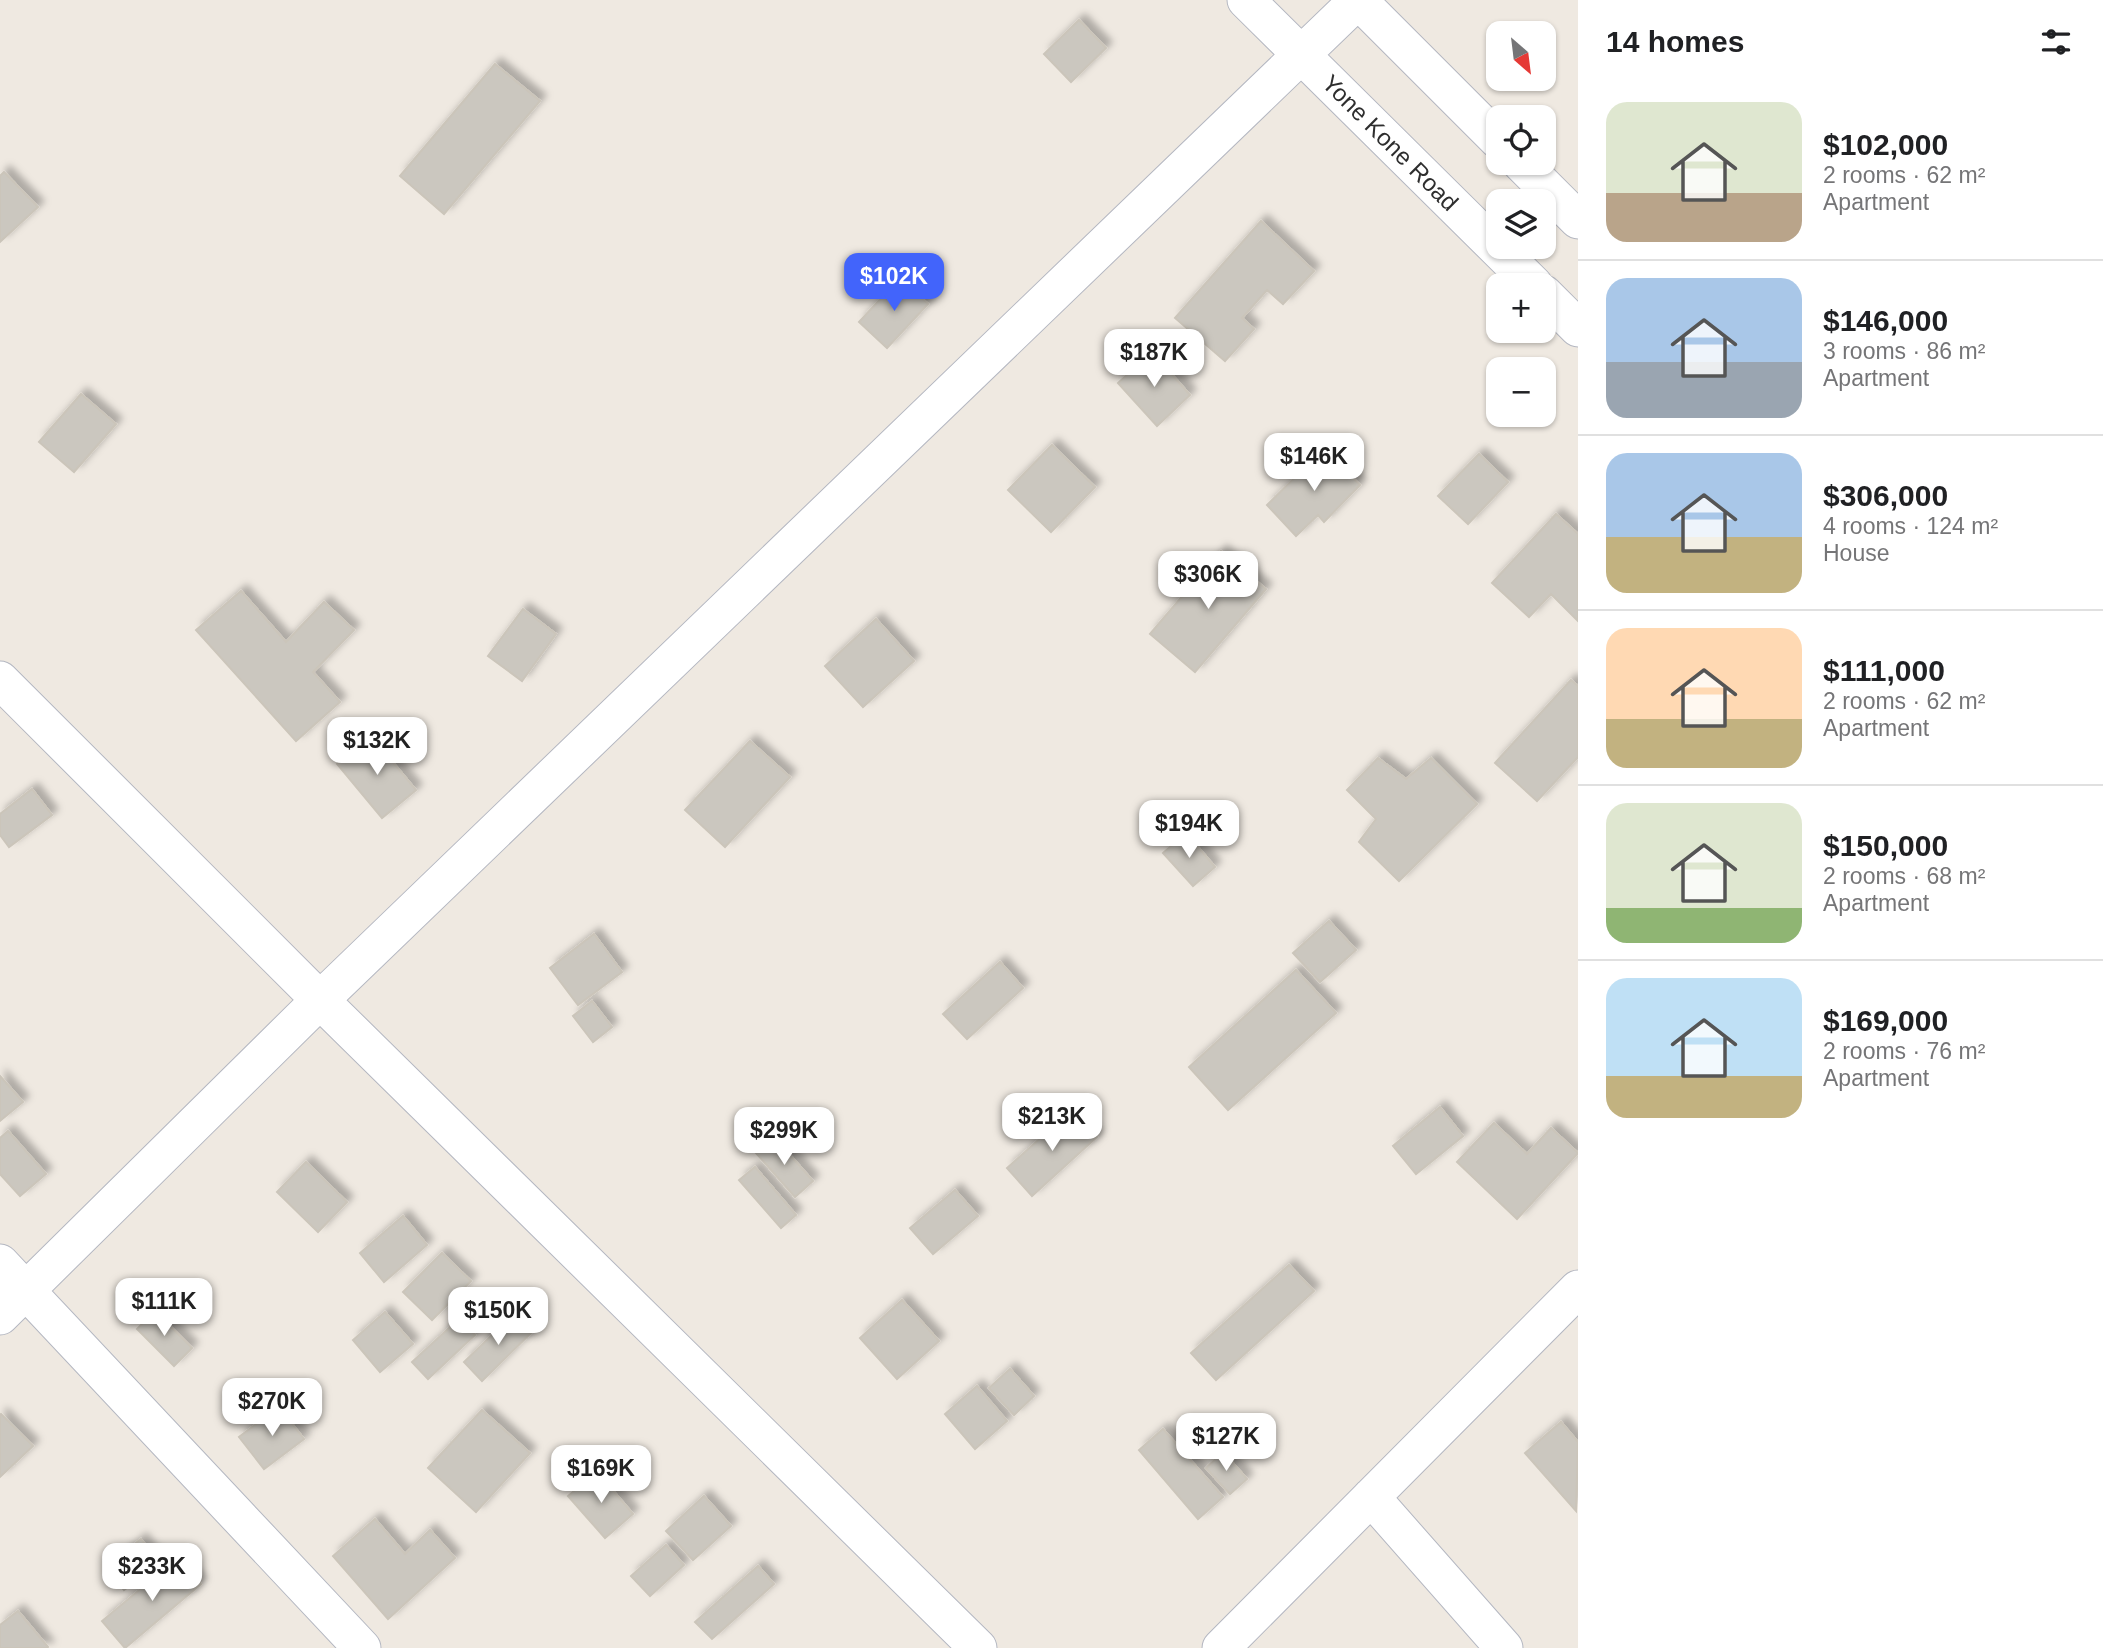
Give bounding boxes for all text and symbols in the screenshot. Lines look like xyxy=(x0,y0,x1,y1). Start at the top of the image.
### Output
north arrow xyxy=(1486,21,1556,91)
map controls xyxy=(1486,21,1556,427)
icon: filters xyxy=(2037,23,2075,61)
text: 14 homes xyxy=(1606,25,1744,58)
street label: Yone Kone Road xyxy=(1317,69,1464,216)
button: locate xyxy=(1486,105,1556,175)
text: $102,000 xyxy=(1823,128,1948,161)
icon: home xyxy=(1662,130,1746,214)
text: 2 rooms · 62 m² xyxy=(1823,162,1985,188)
button: layers xyxy=(1486,189,1556,259)
text: Apartment xyxy=(1823,189,1929,215)
pin: $102K xyxy=(845,254,943,313)
text: $102K xyxy=(860,263,928,289)
button: + xyxy=(1486,273,1556,343)
text: $146,000 xyxy=(1823,304,1948,337)
icon: home xyxy=(1662,306,1746,390)
pin: $187K xyxy=(1105,330,1203,389)
text: 3 rooms · 86 m² xyxy=(1823,338,1985,364)
text: $187K xyxy=(1120,339,1188,365)
button: − xyxy=(1486,357,1556,427)
text: Apartment xyxy=(1823,365,1929,391)
pin: $146K xyxy=(1265,434,1363,493)
text: $146K xyxy=(1280,443,1348,469)
text: $306,000 xyxy=(1823,479,1948,512)
icon: home xyxy=(1662,481,1746,565)
text: 4 rooms · 124 m² xyxy=(1823,513,1998,539)
text: House xyxy=(1823,540,1889,566)
pin: $306K xyxy=(1159,552,1257,611)
text: $306K xyxy=(1174,561,1242,587)
text: $111,000 xyxy=(1823,654,1945,687)
icon: home xyxy=(1662,656,1746,740)
text: 2 rooms · 62 m² xyxy=(1823,688,1985,714)
text: Apartment xyxy=(1823,715,1929,741)
pin: $132K xyxy=(328,718,426,777)
text: $132K xyxy=(343,727,411,753)
pin: $194K xyxy=(1140,800,1238,860)
text: $194K xyxy=(1155,810,1223,836)
text: $150,000 xyxy=(1823,829,1948,862)
icon: home xyxy=(1662,831,1746,915)
text: 2 rooms · 68 m² xyxy=(1823,863,1985,889)
text: Apartment xyxy=(1823,890,1929,916)
text: $169,000 xyxy=(1823,1004,1948,1037)
icon: home xyxy=(1662,1006,1746,1090)
text: 2 rooms · 76 m² xyxy=(1823,1038,1985,1064)
text: Apartment xyxy=(1823,1065,1929,1091)
pin: $213K xyxy=(1003,1094,1101,1153)
text: $213K xyxy=(1018,1103,1086,1129)
pin: $299K xyxy=(735,1108,833,1167)
text: $299K xyxy=(750,1117,818,1143)
pin: $111K xyxy=(115,1278,213,1338)
text: $111K xyxy=(131,1288,197,1314)
pin: $150K xyxy=(449,1288,547,1347)
text: $150K xyxy=(464,1297,532,1323)
pin: $270K xyxy=(223,1378,321,1438)
text: $270K xyxy=(238,1388,306,1414)
pin: $127K xyxy=(1177,1414,1275,1473)
text: $127K xyxy=(1192,1423,1260,1449)
pin: $169K xyxy=(552,1446,650,1505)
text: $169K xyxy=(567,1455,635,1481)
pin: $233K xyxy=(103,1544,201,1603)
text: $233K xyxy=(118,1553,186,1579)

